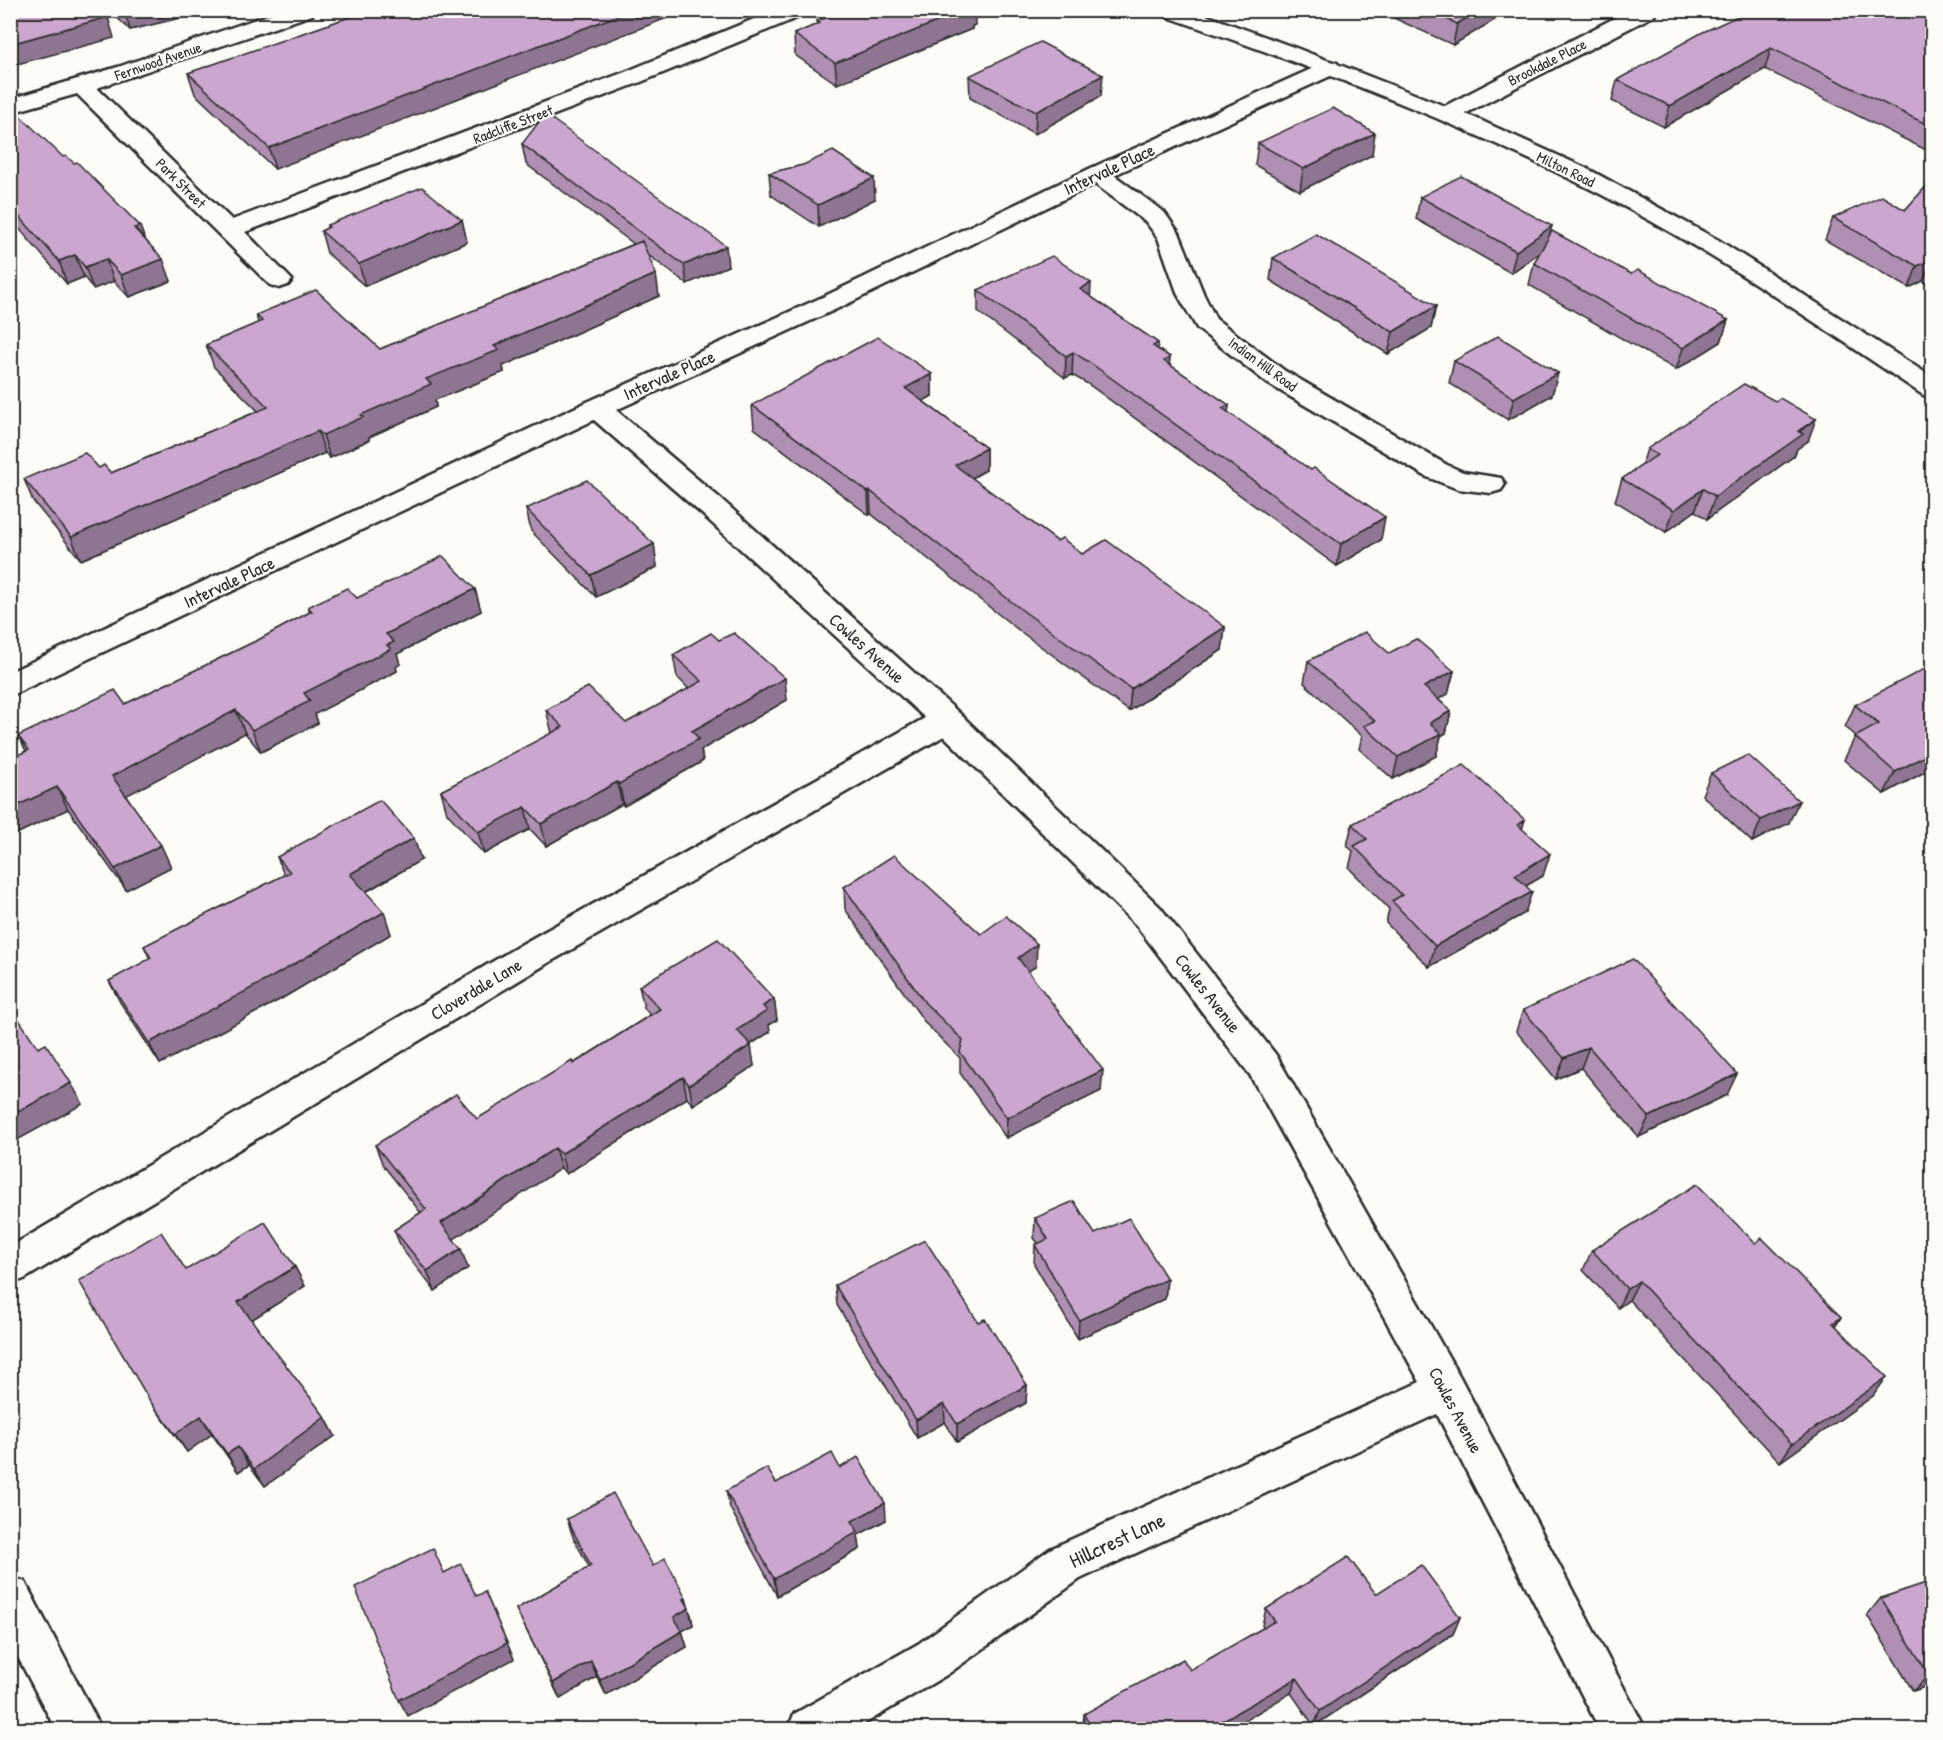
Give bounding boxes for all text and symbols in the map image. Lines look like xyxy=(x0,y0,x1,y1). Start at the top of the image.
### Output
street label: Brookdale Place xyxy=(1504,33,1590,91)
street label: Fernwood Avenue xyxy=(111,36,204,86)
street label: Radcliffe Street xyxy=(470,99,557,149)
street label: Intervale Place xyxy=(1059,137,1159,201)
street label: Milton Road xyxy=(1533,146,1599,192)
street label: Park Street xyxy=(151,153,211,213)
street label: Indian Hill Road xyxy=(1224,332,1302,396)
street label: Intervale Place xyxy=(619,344,719,406)
street label: Intervale Place xyxy=(179,550,279,614)
street label: Cowles Avenue xyxy=(824,607,910,689)
street label: Cowles Avenue xyxy=(1169,948,1247,1038)
street label: Cloverdale Lane xyxy=(426,952,526,1026)
street label: Cowles Avenue xyxy=(1423,1363,1489,1457)
street label: Hillcrest Lane xyxy=(1065,1505,1169,1575)

